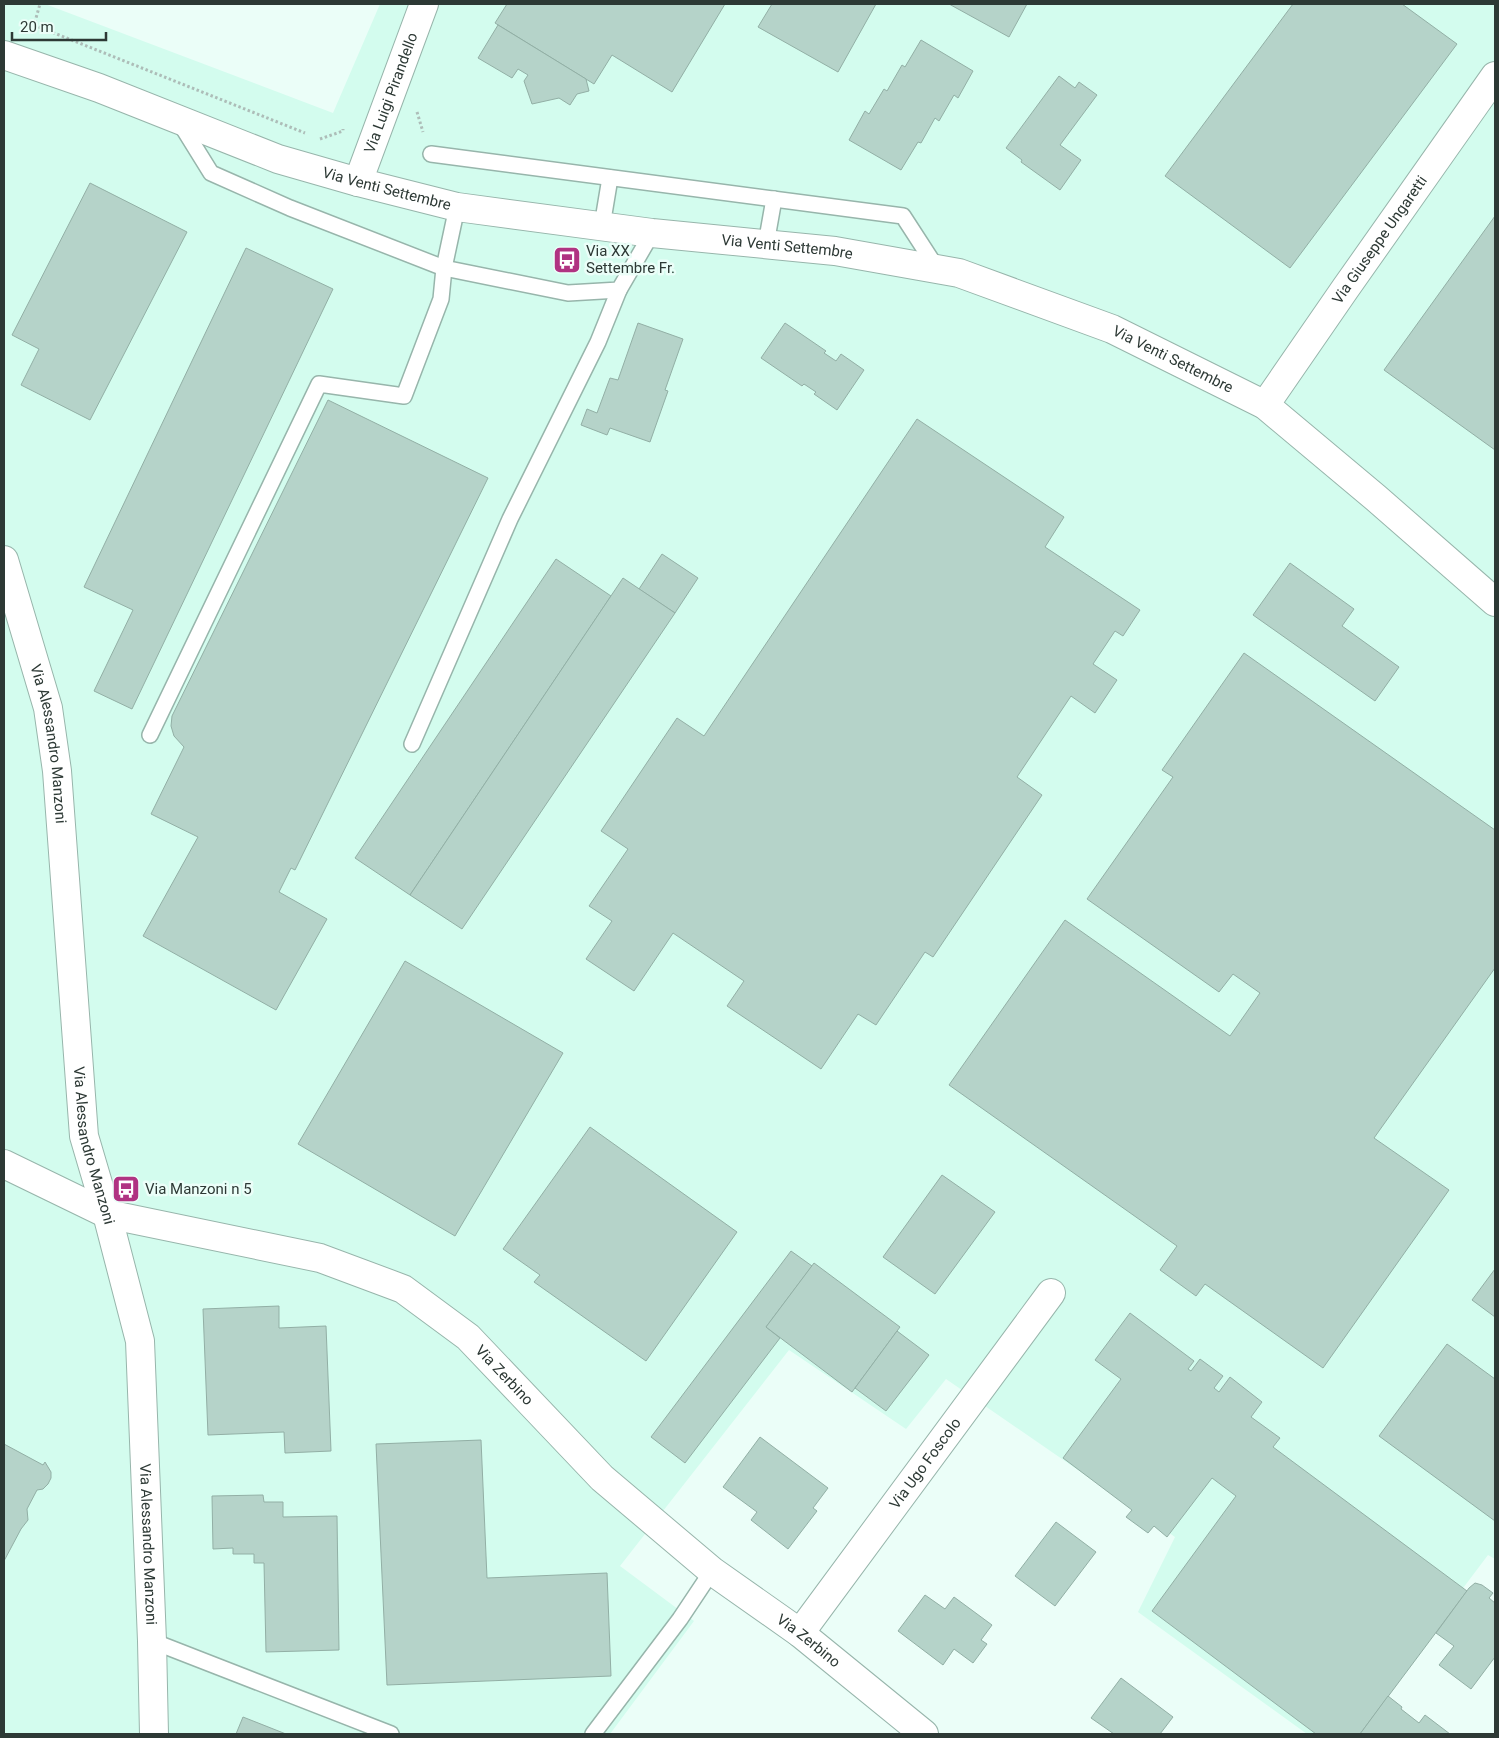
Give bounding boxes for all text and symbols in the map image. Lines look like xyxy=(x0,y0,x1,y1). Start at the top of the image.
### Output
scale bar xyxy=(12,10,106,42)
text: 20 m xyxy=(20,18,54,36)
street label: Via Luigi Pirandello xyxy=(360,30,422,156)
street label: Via Venti Settembre xyxy=(320,163,453,214)
street label: Via Giuseppe Ungaretti xyxy=(1328,172,1431,307)
street label: Via Venti Settembre xyxy=(721,231,854,263)
place label: Via XX Settembre Fr. xyxy=(586,242,675,277)
bus stop icon: Via XX Settembre Fr. xyxy=(552,245,582,275)
street label: Via Venti Settembre xyxy=(1110,322,1236,397)
street label: Via Alessandro Manzoni xyxy=(26,662,70,824)
street label: Via Alessandro Manzoni xyxy=(70,1066,118,1226)
bus stop icon: Via Manzoni n 5 xyxy=(111,1174,141,1204)
place label: Via Manzoni n 5 xyxy=(145,1180,252,1198)
street label: Via Zerbino xyxy=(472,1341,537,1409)
street label: Via Ugo Foscolo xyxy=(886,1414,965,1512)
street label: Via Alessandro Manzoni xyxy=(136,1463,160,1625)
street label: Via Zerbino xyxy=(773,1610,844,1671)

